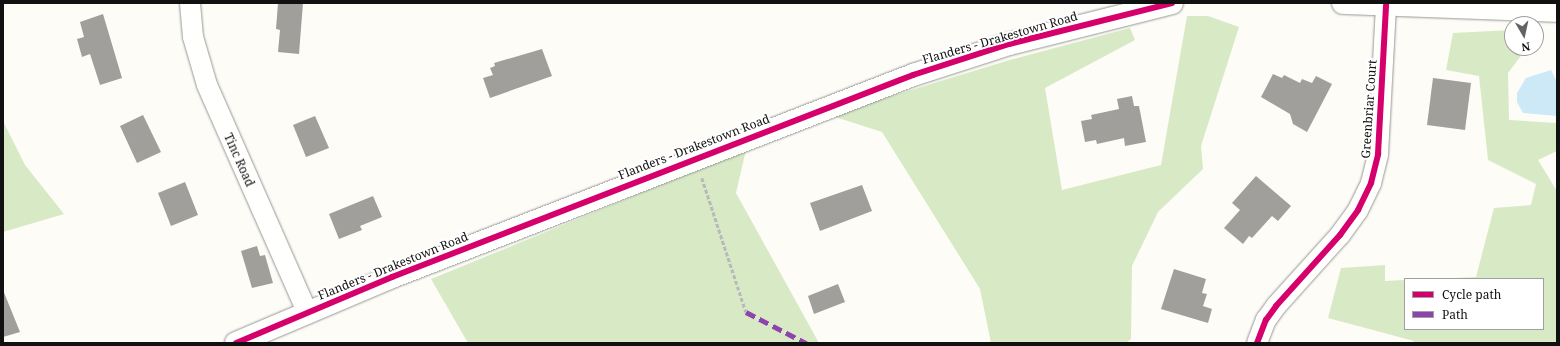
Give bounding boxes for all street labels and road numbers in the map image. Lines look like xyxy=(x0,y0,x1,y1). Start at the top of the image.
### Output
street label: Flanders - Drakestown Road xyxy=(921,9,1079,67)
street label: Greenbriar Court xyxy=(1358,59,1380,159)
street label: Flanders - Drakestown Road xyxy=(616,111,772,183)
street label: Tinc Road xyxy=(221,131,257,189)
street label: Flanders - Drakestown Road xyxy=(316,229,470,303)

